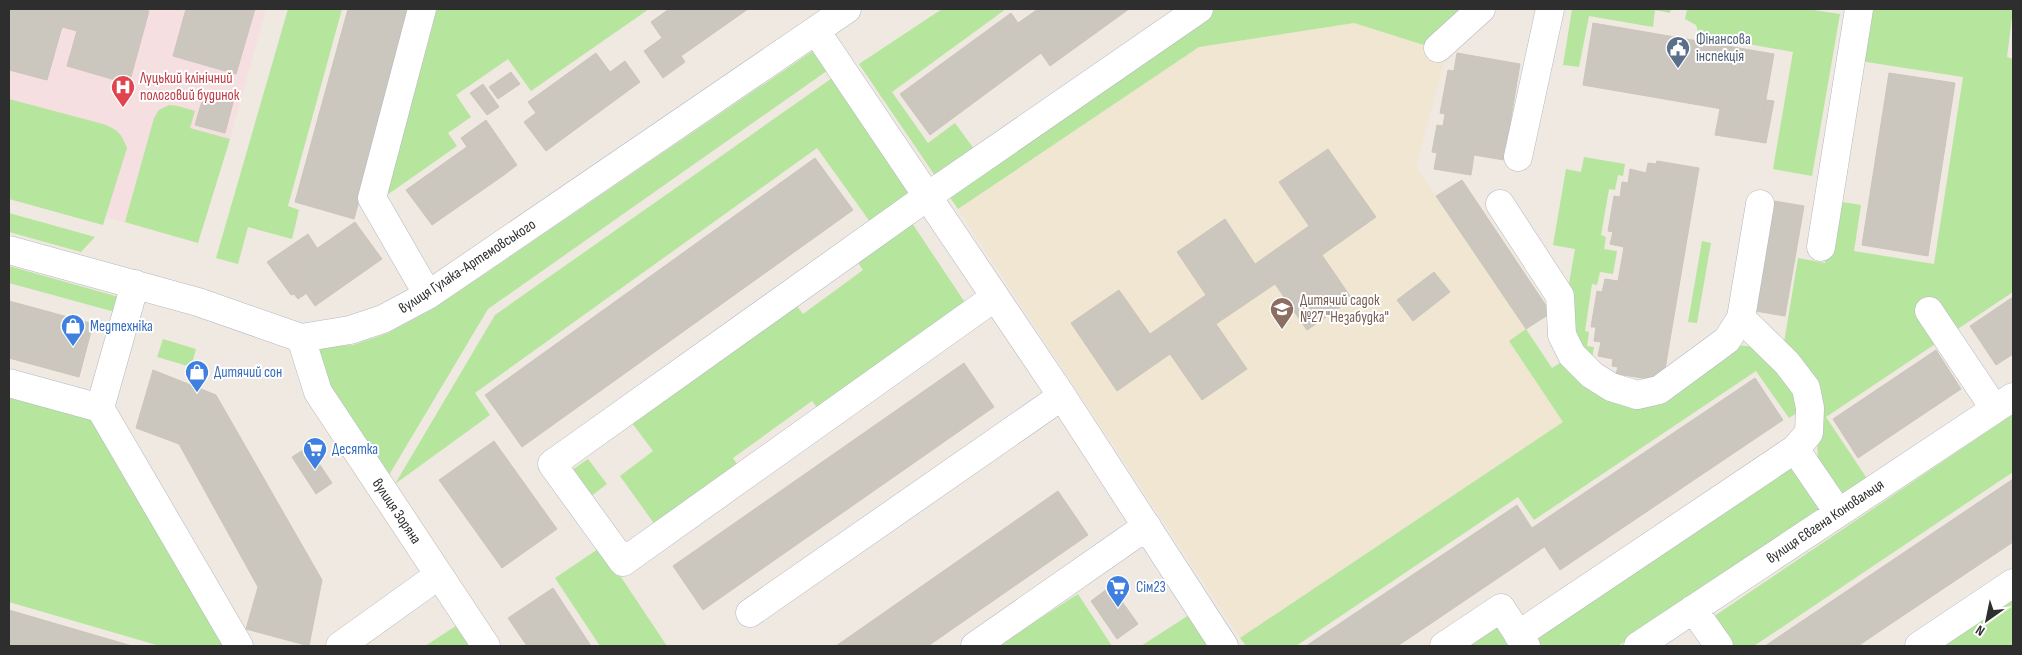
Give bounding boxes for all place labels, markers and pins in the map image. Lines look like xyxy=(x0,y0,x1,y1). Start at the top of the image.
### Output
place label: Фінансова інспекція xyxy=(1696,30,1751,66)
public building icon: Фінансова інспекція xyxy=(1665,35,1691,69)
place label: Луцький клінічний пологовий будинок xyxy=(139,69,240,105)
hospital icon: Луцький клінічний пологовий будинок xyxy=(110,74,136,108)
place label: Дитячий садок №27 "Незабудка" xyxy=(1300,291,1389,327)
school or university icon: Дитячий садок №27 "Незабудка" xyxy=(1269,296,1295,330)
shop icon: Медтехніка xyxy=(60,313,86,347)
place label: Медтехніка xyxy=(90,317,153,336)
shop icon: Дитячий сон xyxy=(184,359,210,393)
place label: Дитячий сон xyxy=(214,363,282,382)
supermarket icon: Десятка xyxy=(302,436,328,470)
place label: Десятка xyxy=(332,440,378,459)
supermarket icon: Сім23 xyxy=(1105,574,1131,608)
place label: Сім23 xyxy=(1136,578,1166,597)

